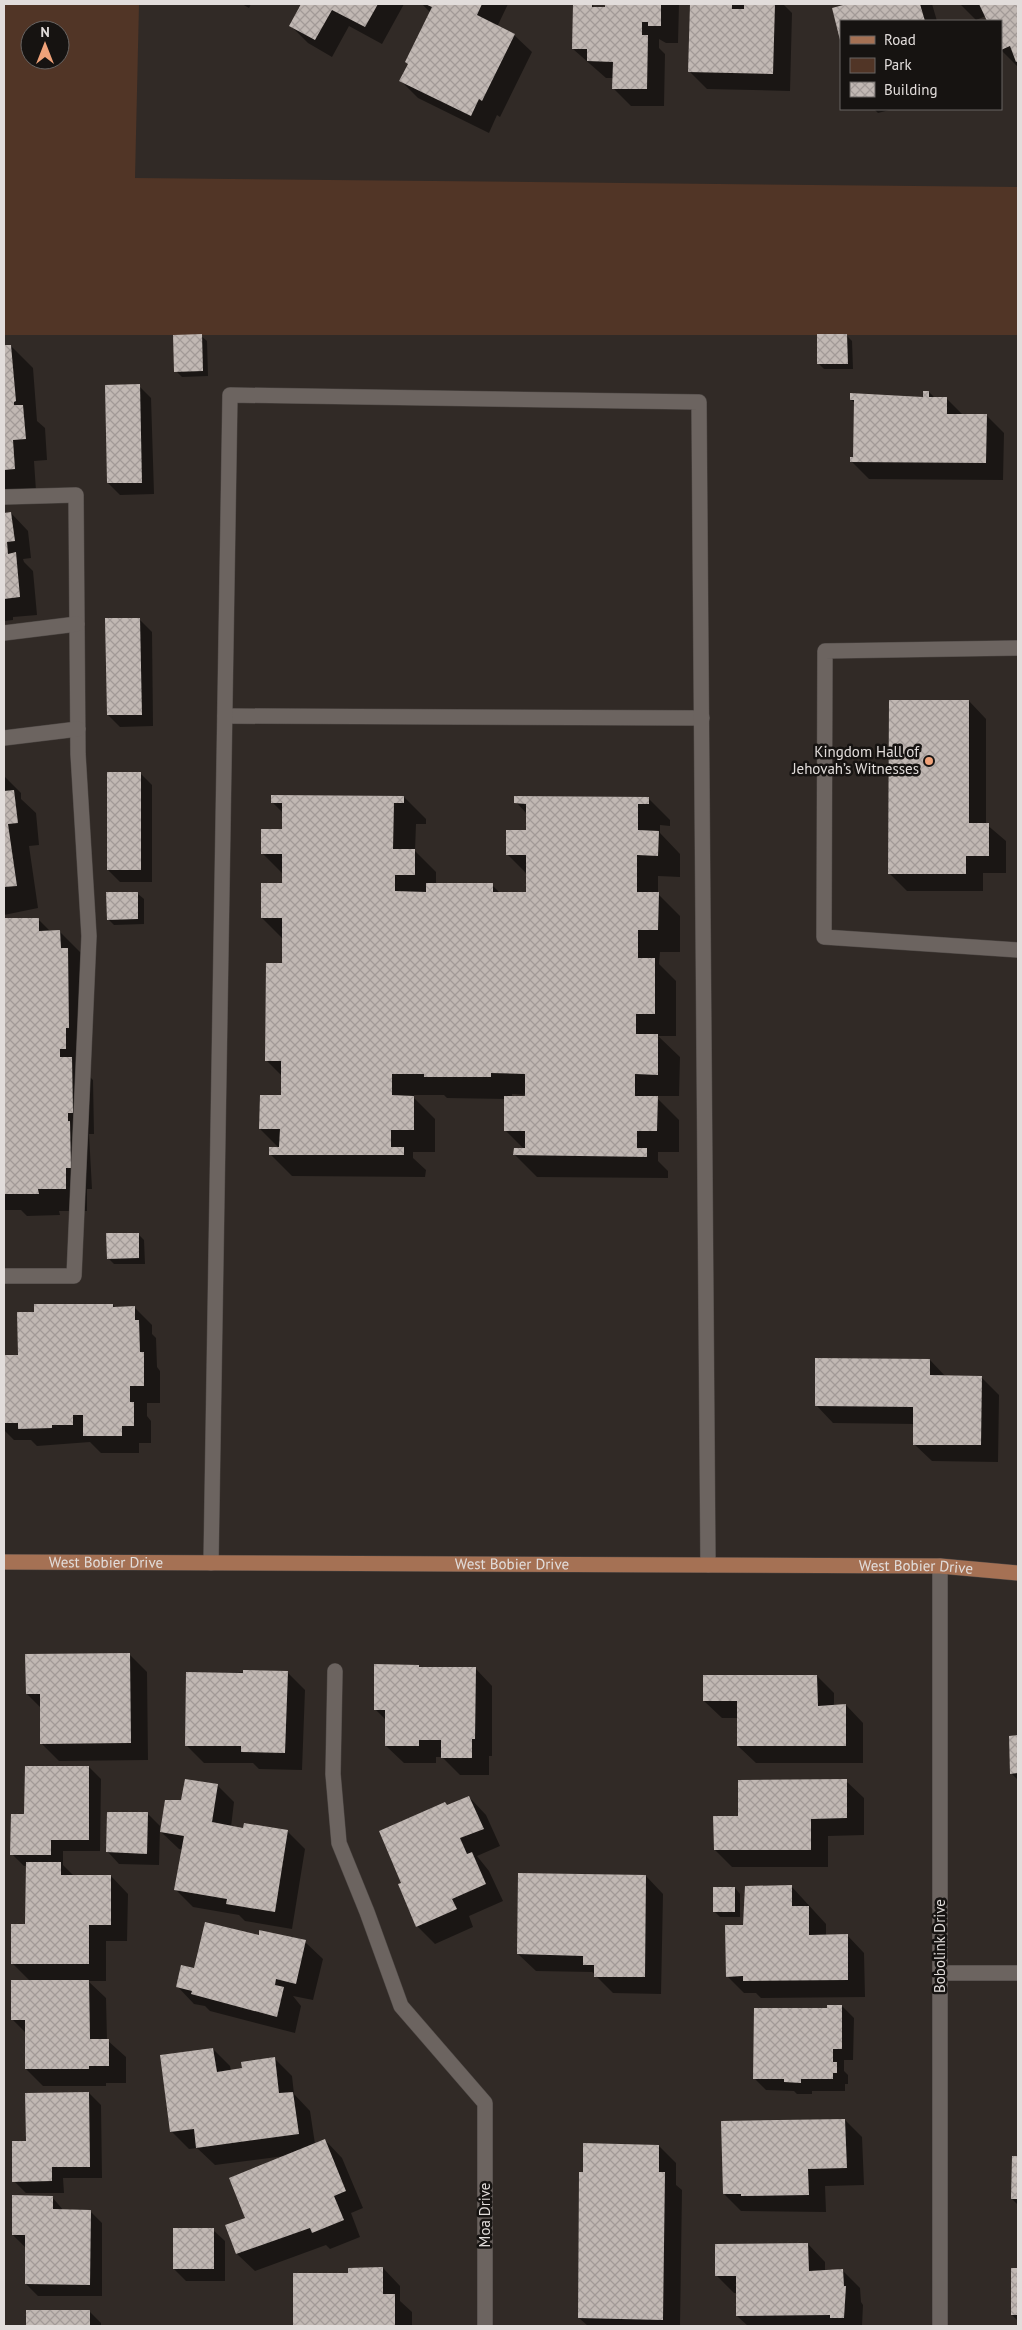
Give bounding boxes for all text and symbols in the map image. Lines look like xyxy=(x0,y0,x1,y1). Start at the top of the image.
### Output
north arrow xyxy=(20,20,70,70)
legend xyxy=(840,20,1002,110)
text: N xyxy=(40,23,50,41)
text: Road xyxy=(884,30,916,49)
text: Park xyxy=(884,55,912,74)
text: Building xyxy=(884,80,938,99)
place label: Kingdom Hall of Jehovah’s Witnesses xyxy=(791,742,920,778)
marker: Kingdom Hall of Jehovah’s Witnesses xyxy=(923,755,935,767)
street label: West Bobier Drive xyxy=(49,1552,163,1572)
street label: West Bobier Drive xyxy=(455,1554,569,1573)
street label: West Bobier Drive xyxy=(859,1556,974,1578)
street label: Bobolink Drive xyxy=(930,1899,949,1993)
street label: Moa Drive xyxy=(475,2183,494,2247)

